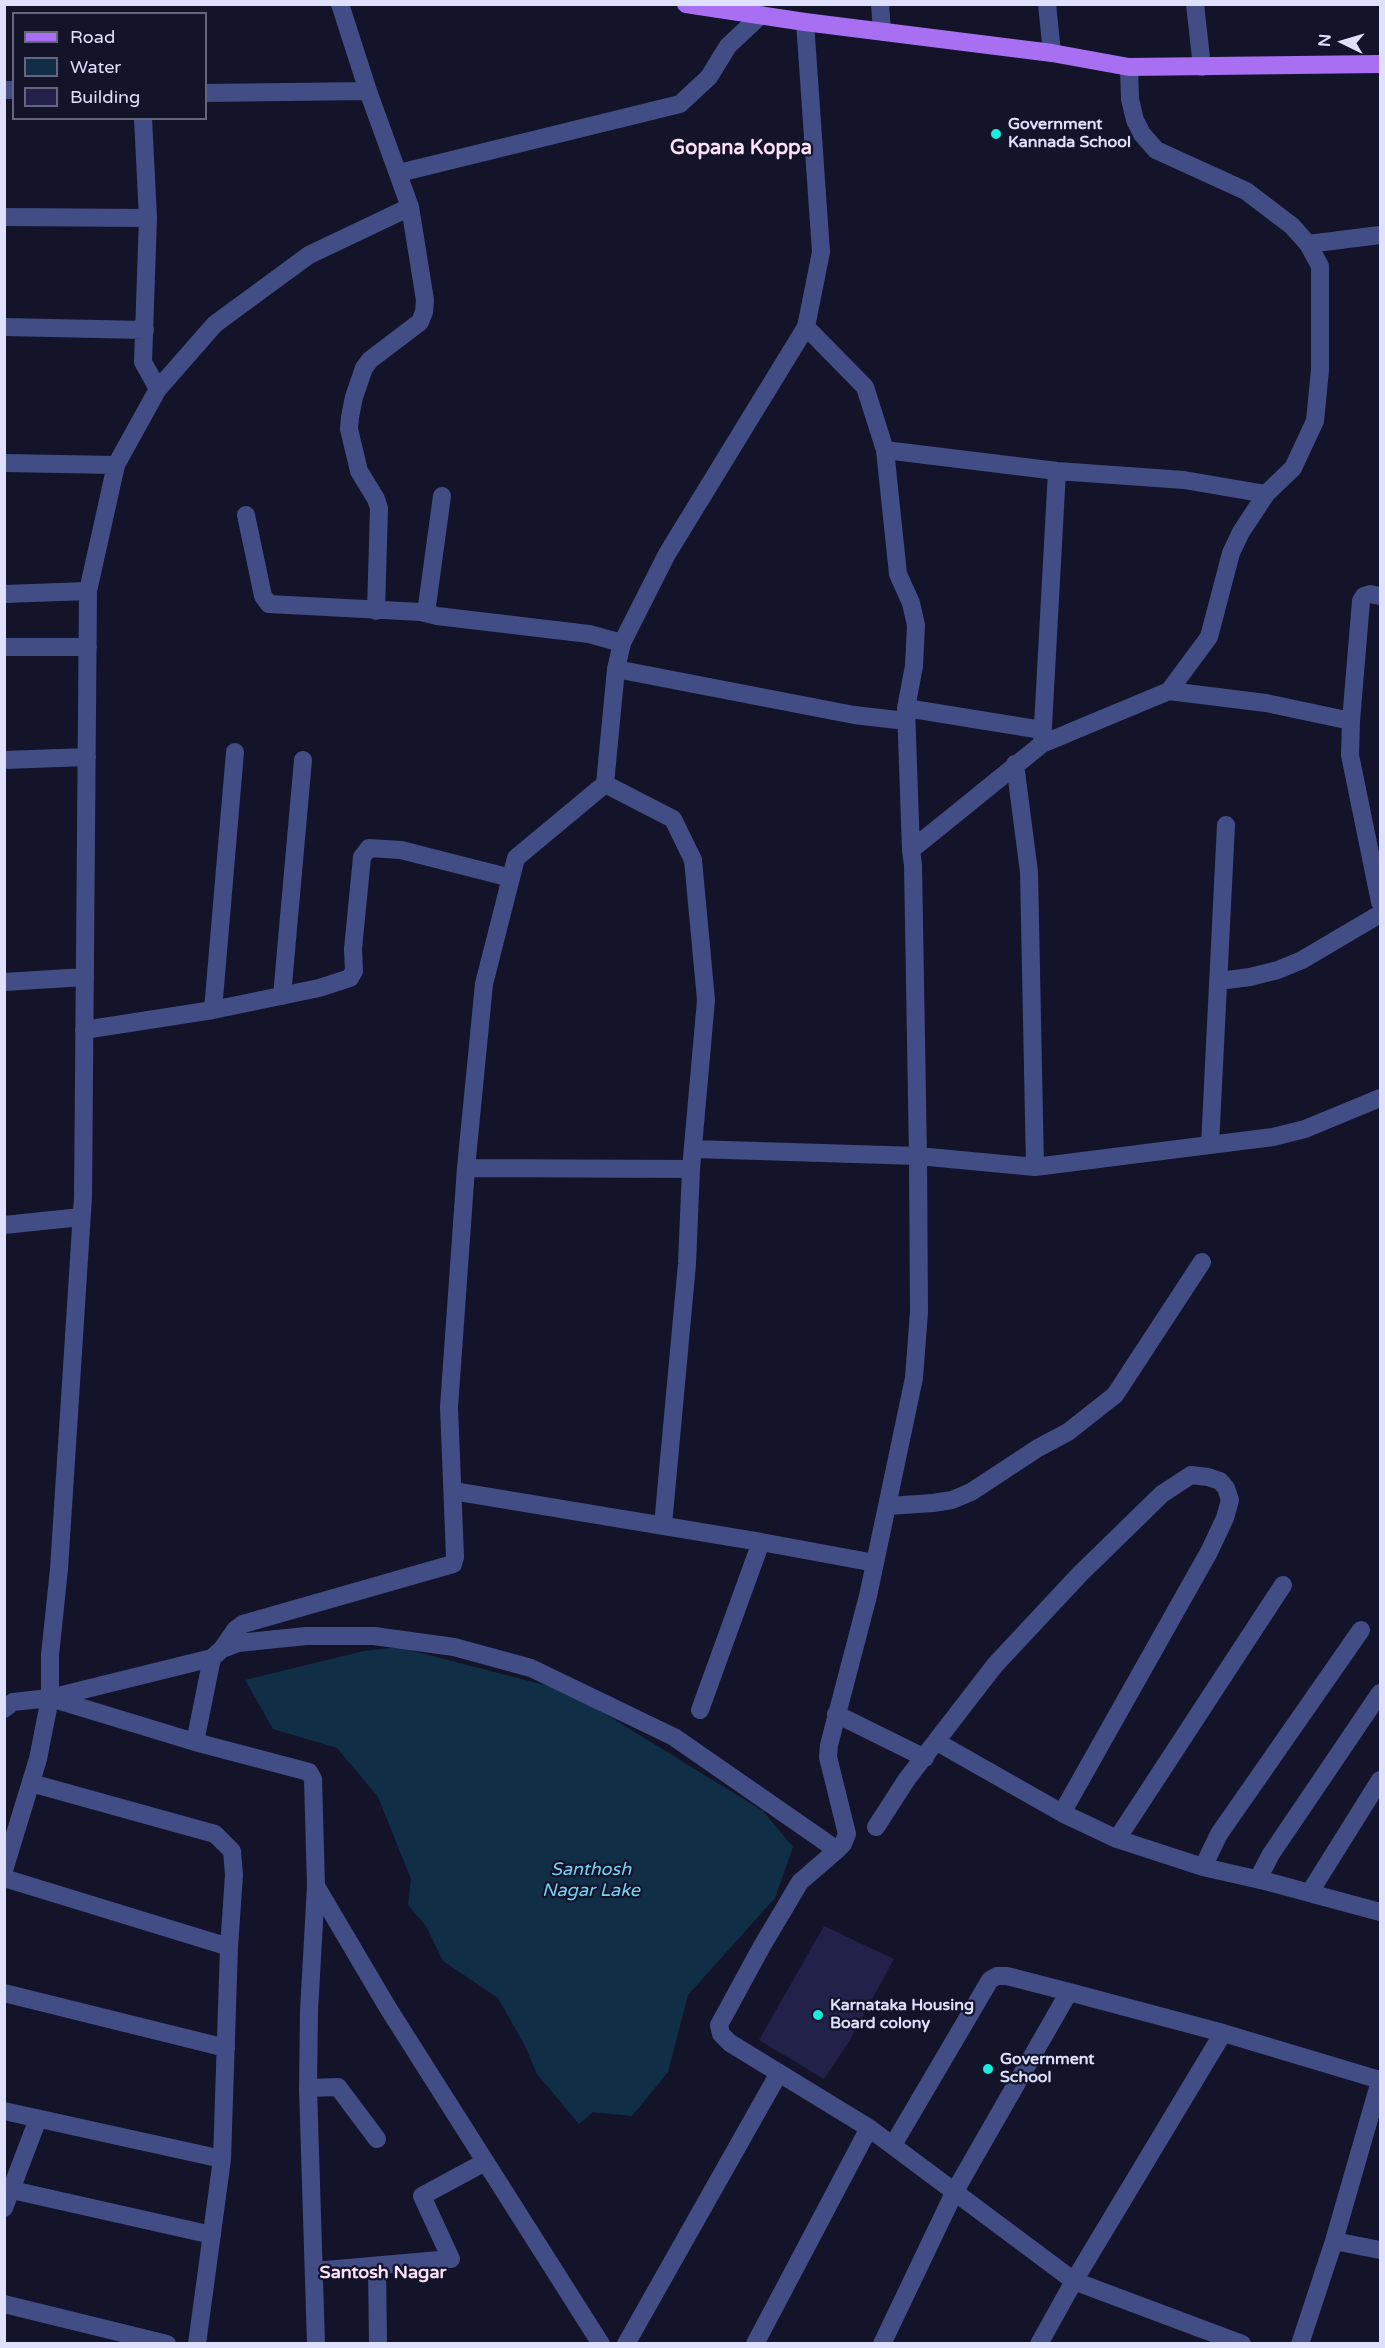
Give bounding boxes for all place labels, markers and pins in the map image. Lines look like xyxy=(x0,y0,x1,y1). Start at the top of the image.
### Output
place label: Government Kannada School xyxy=(1008,115,1131,153)
marker: Government Kannada School xyxy=(989,127,1003,141)
place label: Karnataka Housing Board colony xyxy=(830,1996,974,2034)
marker: Karnataka Housing Board colony xyxy=(811,2008,825,2022)
place label: Government School xyxy=(1000,2050,1094,2088)
marker: Government School xyxy=(981,2062,995,2076)

